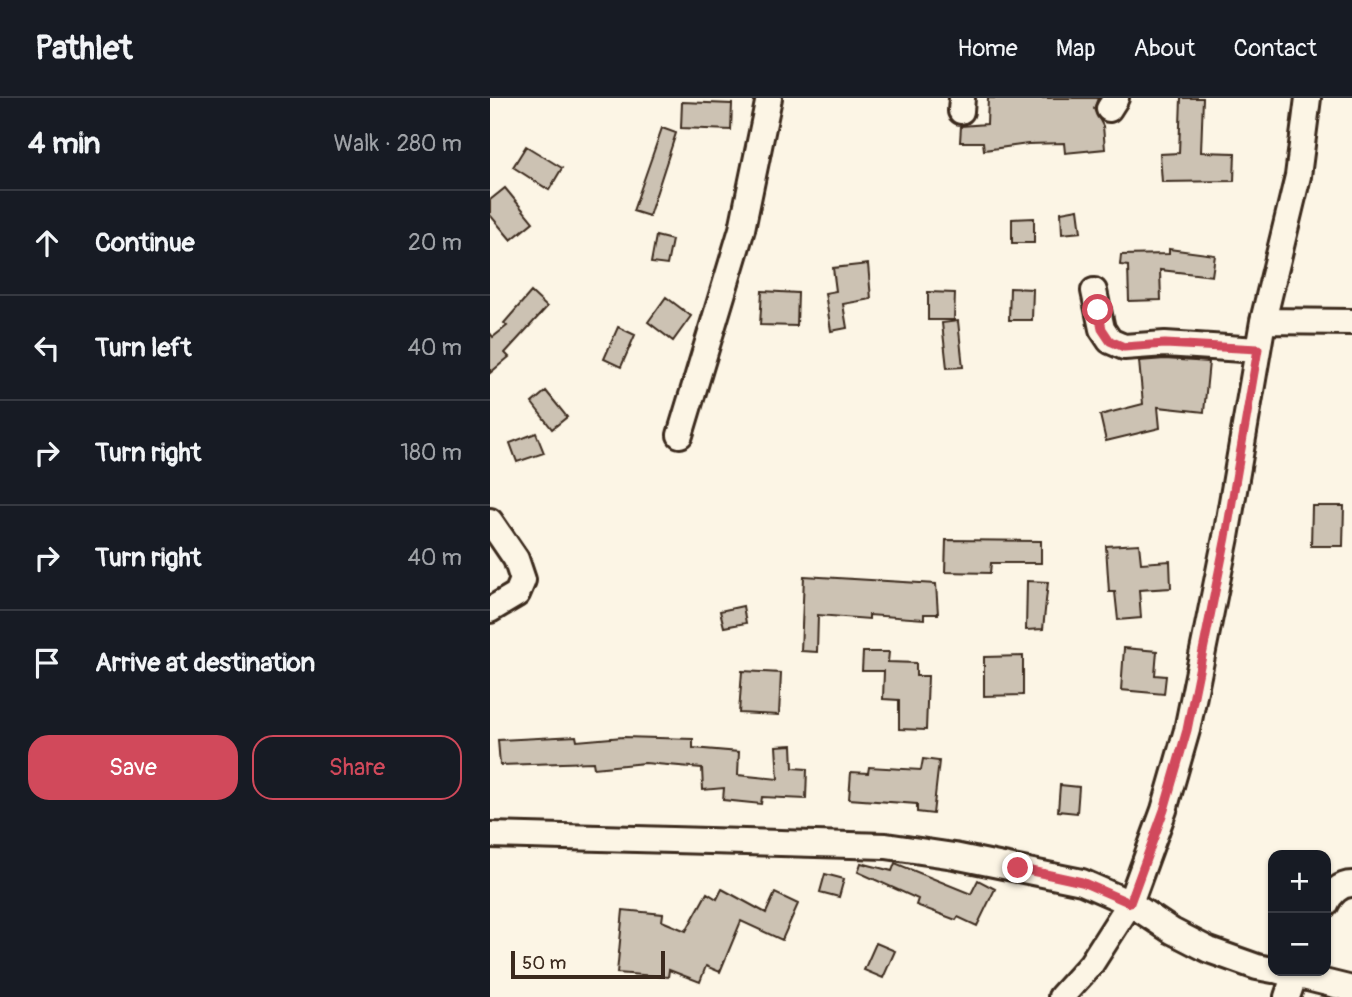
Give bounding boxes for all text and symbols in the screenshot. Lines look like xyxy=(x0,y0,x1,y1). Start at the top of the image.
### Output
text: Pathlet xyxy=(35,28,132,69)
text: Home xyxy=(957,34,1018,63)
text: Map xyxy=(1056,34,1096,63)
text: About xyxy=(1134,34,1196,63)
text: Contact xyxy=(1234,34,1317,63)
text: 4 min xyxy=(28,125,101,162)
text: Walk · 280 m xyxy=(334,129,462,158)
icon: ahead xyxy=(28,224,66,262)
text: Continue xyxy=(95,227,195,259)
text: 20 m xyxy=(408,228,462,257)
route start xyxy=(1082,294,1113,325)
icon: left xyxy=(28,329,66,367)
text: Turn left xyxy=(95,332,191,364)
text: 40 m xyxy=(408,333,462,362)
icon: right xyxy=(28,434,66,472)
text: Turn right xyxy=(95,437,201,469)
text: 180 m xyxy=(400,438,462,467)
icon: right xyxy=(28,539,66,577)
text: Turn right xyxy=(95,542,201,574)
text: 40 m xyxy=(408,543,462,572)
icon: arrive xyxy=(28,644,66,682)
text: Arrive at destination xyxy=(95,647,315,679)
button: Save xyxy=(28,735,238,800)
button: Share xyxy=(252,735,462,800)
map controls xyxy=(1268,850,1331,976)
button: + xyxy=(1268,850,1331,913)
route end xyxy=(1002,852,1033,883)
button: − xyxy=(1268,913,1331,976)
scale bar xyxy=(511,948,665,980)
text: 50 m xyxy=(522,951,566,975)

